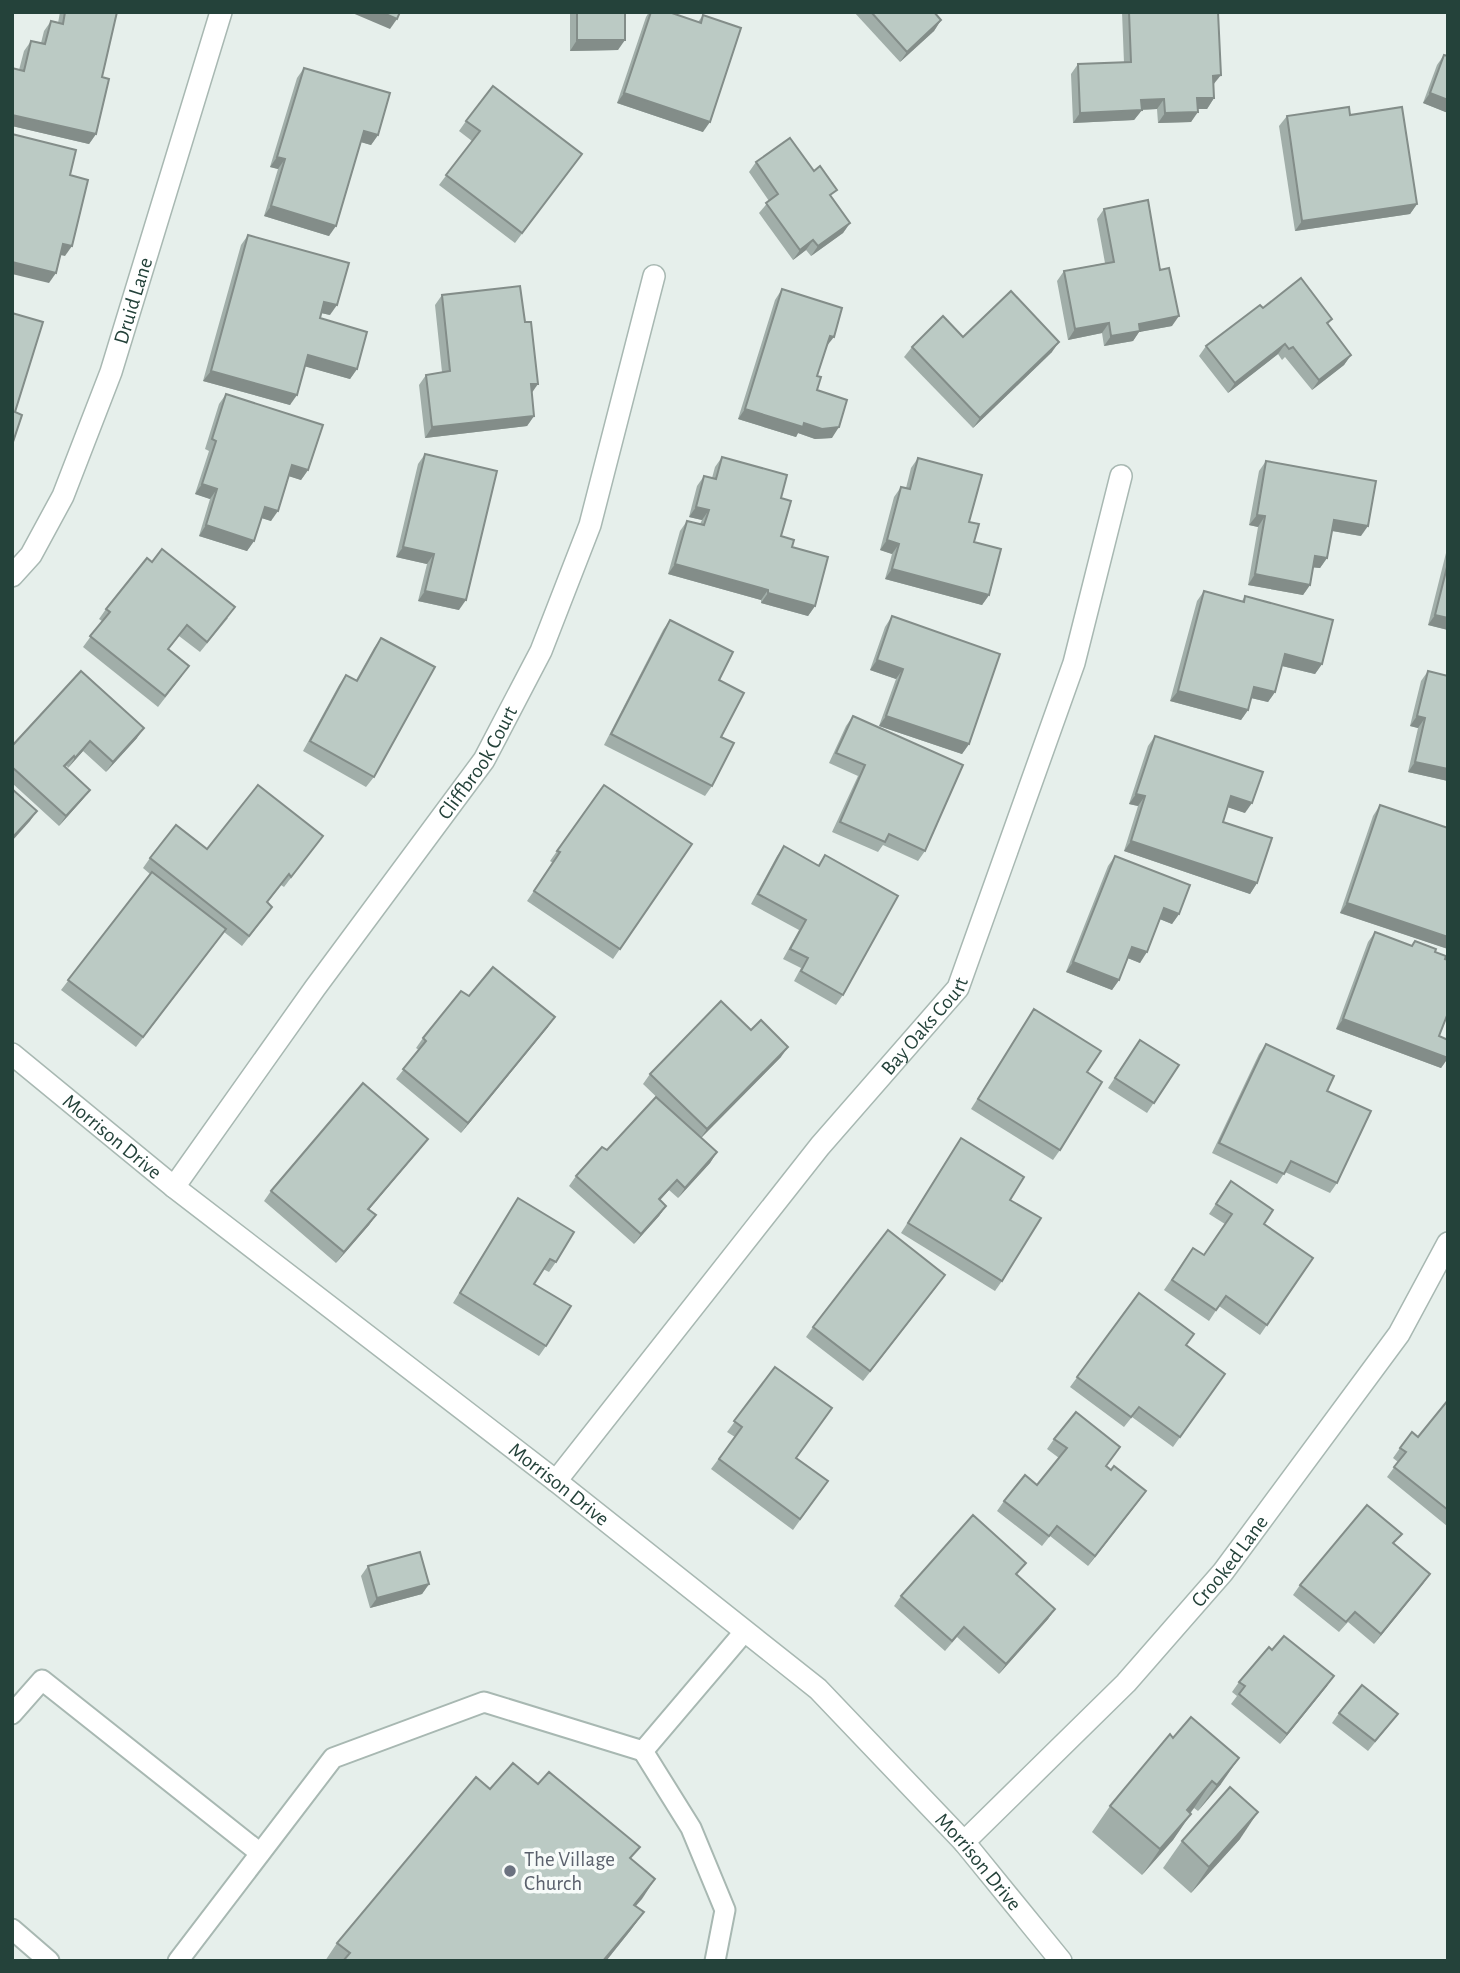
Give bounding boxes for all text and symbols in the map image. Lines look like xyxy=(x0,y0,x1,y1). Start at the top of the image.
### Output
street label: Druid Lane xyxy=(110,255,156,347)
street label: Cliffbrook Court xyxy=(434,702,521,823)
street label: Bay Oaks Court xyxy=(877,974,972,1079)
street label: Morrison Drive xyxy=(59,1090,166,1183)
street label: Morrison Drive xyxy=(505,1439,613,1530)
street label: Crooked Lane xyxy=(1188,1512,1272,1611)
street label: Morrison Drive xyxy=(931,1809,1025,1915)
place label: The Village Church xyxy=(524,1849,615,1894)
marker: The Village Church xyxy=(502,1863,518,1879)

